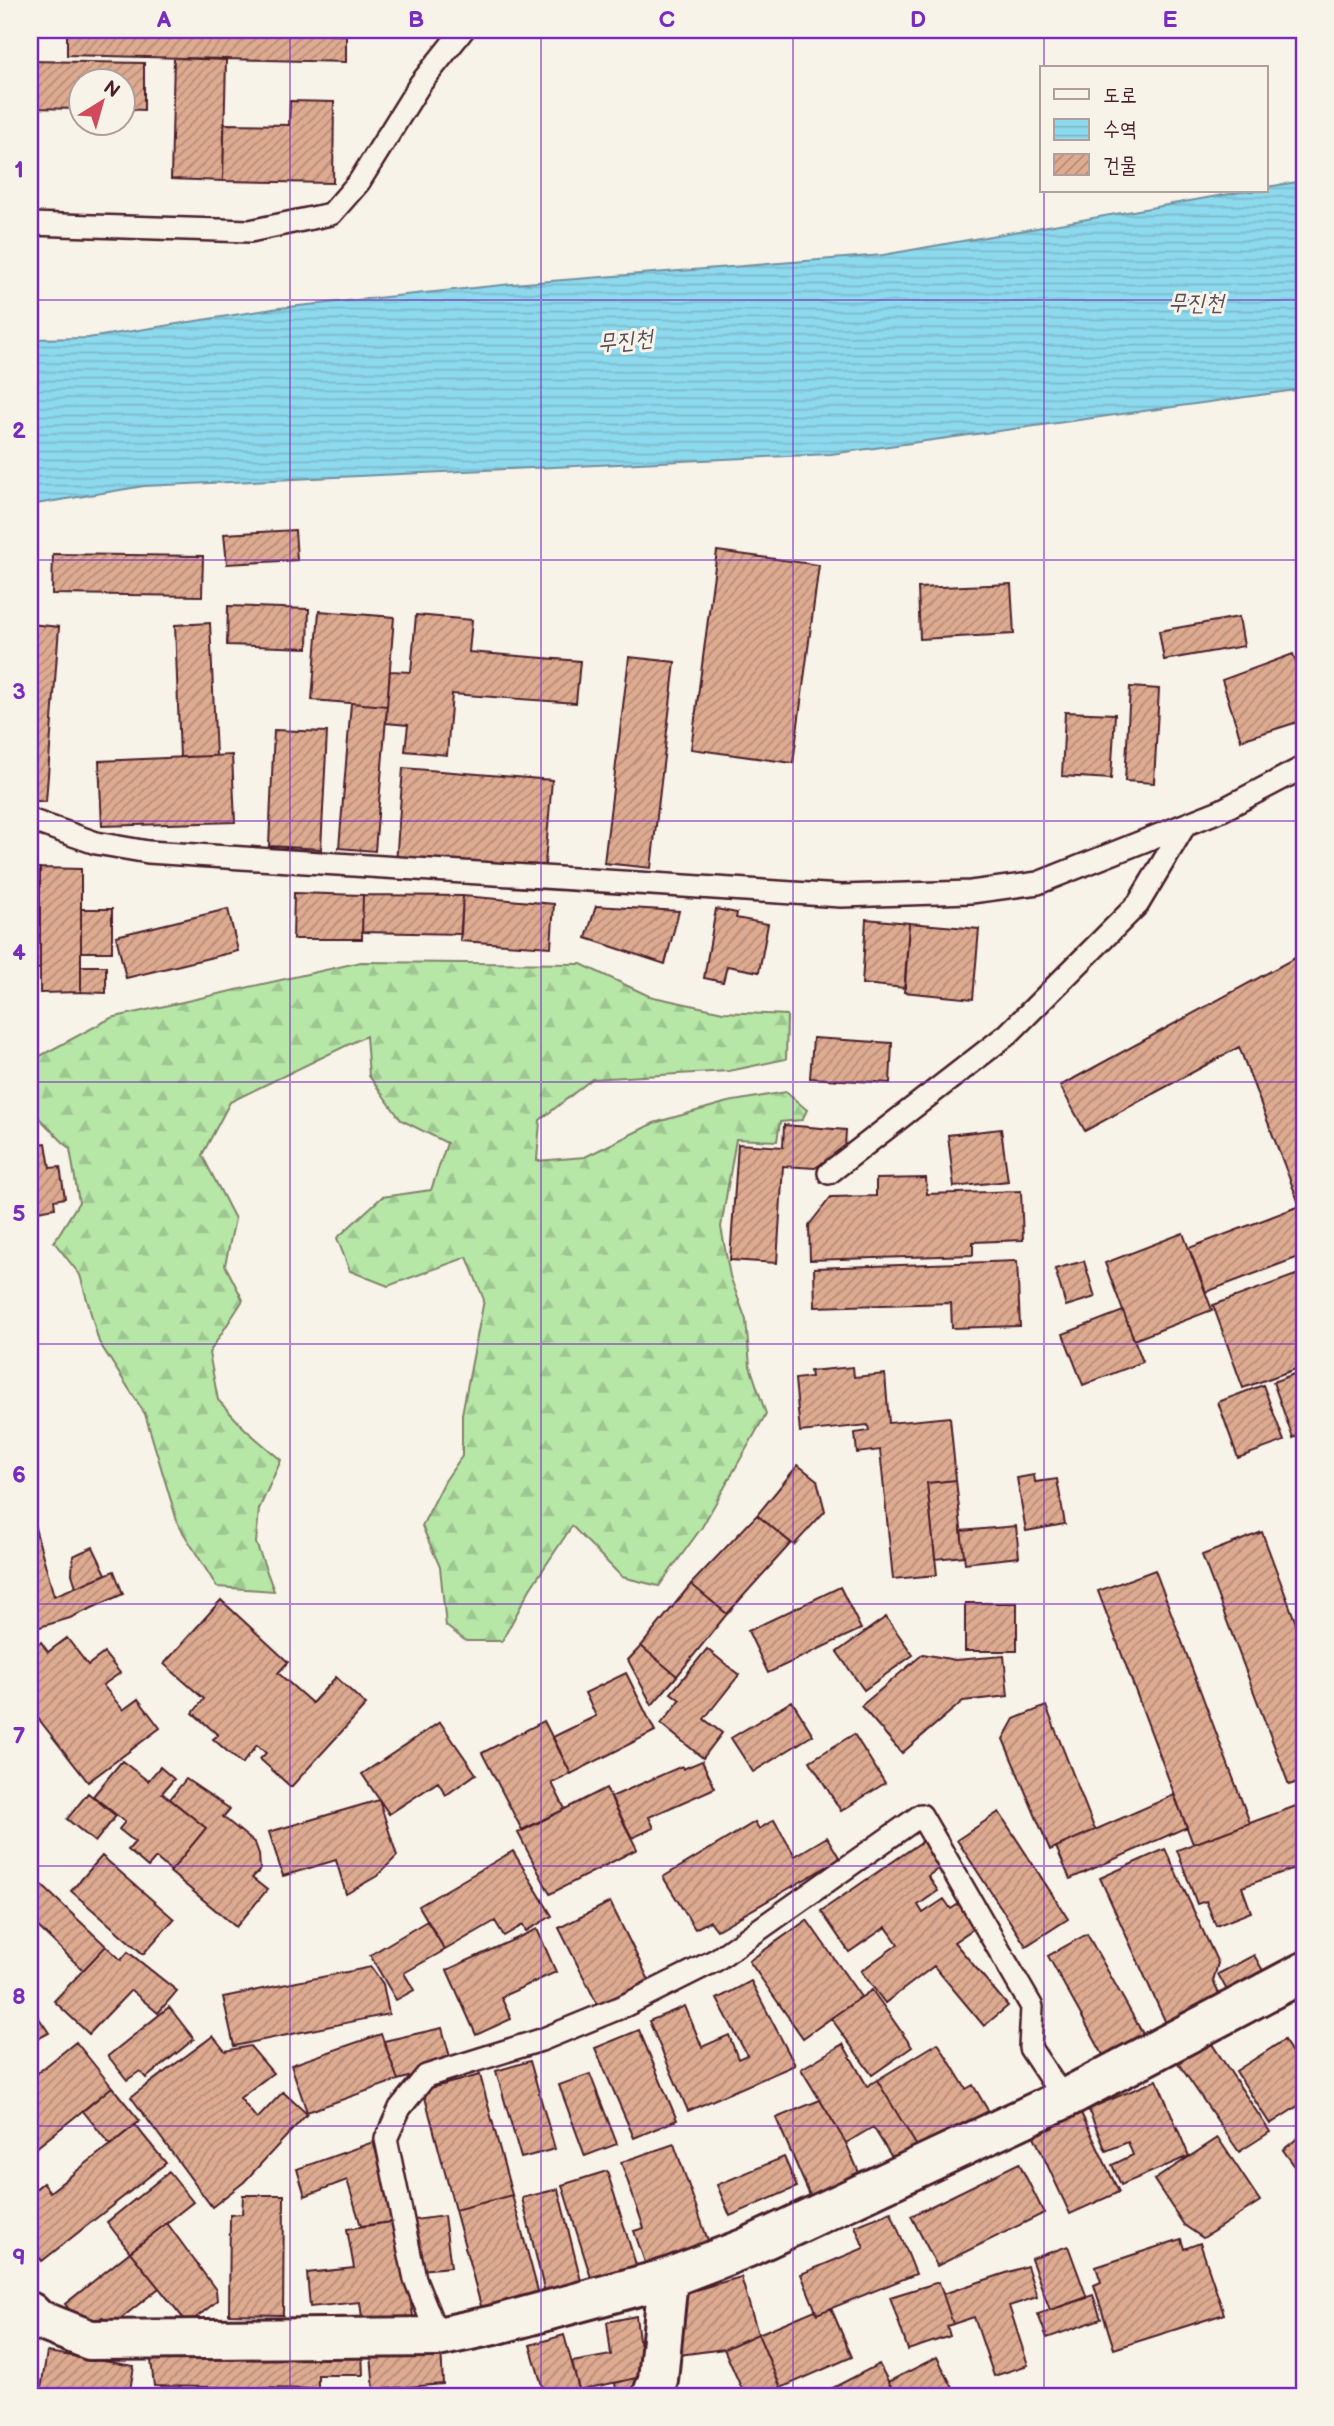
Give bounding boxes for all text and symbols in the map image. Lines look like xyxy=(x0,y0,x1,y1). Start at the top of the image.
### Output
text: A xyxy=(156,6,172,34)
text: B xyxy=(408,6,424,34)
text: C xyxy=(659,6,675,34)
text: D xyxy=(910,6,926,34)
text: E xyxy=(1163,6,1178,34)
north arrow xyxy=(66,66,136,136)
legend xyxy=(1040,66,1268,192)
text: N xyxy=(99,76,124,103)
text: 도로 xyxy=(1103,83,1137,108)
text: 수역 xyxy=(1103,117,1137,142)
text: 건물 xyxy=(1103,153,1137,178)
text: 1 xyxy=(14,156,24,184)
water label: 무진천 xyxy=(1168,289,1226,317)
water label: 무진천 xyxy=(596,324,657,358)
text: 2 xyxy=(12,417,26,445)
text: 3 xyxy=(12,678,26,706)
text: 4 xyxy=(12,939,26,967)
text: 5 xyxy=(12,1200,26,1228)
text: 6 xyxy=(12,1461,26,1489)
text: 7 xyxy=(13,1722,26,1750)
text: 8 xyxy=(12,1983,26,2011)
text: 9 xyxy=(12,2244,26,2272)

